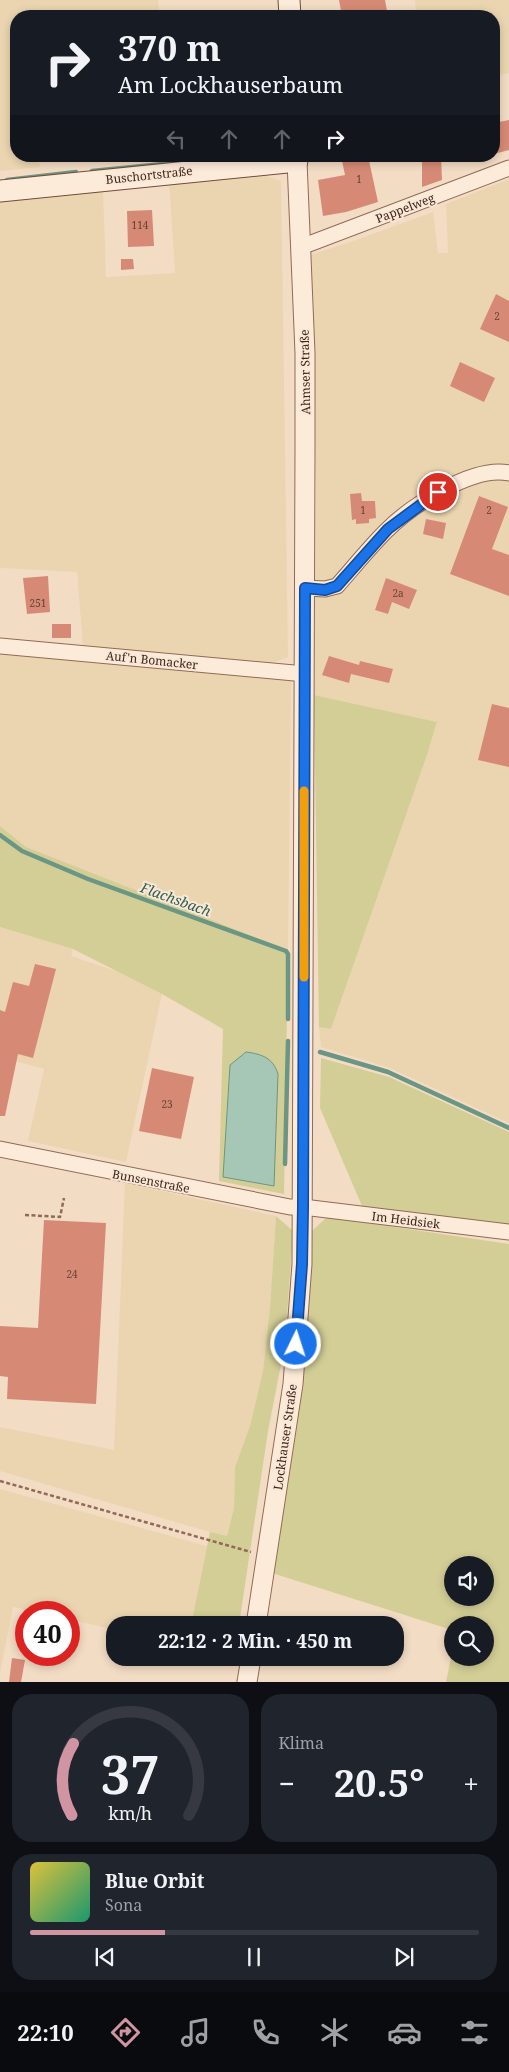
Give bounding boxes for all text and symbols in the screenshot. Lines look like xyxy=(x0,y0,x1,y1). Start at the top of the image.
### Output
text: 370 m xyxy=(118,24,221,71)
icon: right xyxy=(35,30,100,95)
text: Am Lockhauserbaum xyxy=(118,69,343,99)
icon: left xyxy=(162,125,190,153)
icon: ahead xyxy=(215,125,243,153)
icon: ahead xyxy=(268,125,296,153)
icon: right xyxy=(321,125,349,153)
street label: Buschortstraße xyxy=(105,162,193,188)
house number: 1 xyxy=(356,172,362,186)
street label: Pappelweg xyxy=(373,189,438,227)
house number: 114 xyxy=(132,218,149,232)
house number: 2 xyxy=(494,309,500,323)
street label: Ahmser Straße xyxy=(296,329,314,415)
pin xyxy=(417,471,459,513)
icon: arrive xyxy=(424,478,452,506)
house number: 1 xyxy=(360,503,366,517)
house number: 2 xyxy=(486,503,492,517)
house number: 2a xyxy=(392,586,404,600)
house number: 251 xyxy=(30,596,46,610)
street label: Auf'n Bomacker xyxy=(105,647,199,673)
water label: Flachsbach xyxy=(137,877,214,921)
house number: 23 xyxy=(161,1097,173,1111)
street label: Bunsenstraße xyxy=(111,1165,191,1197)
street label: Im Heidsiek xyxy=(371,1207,442,1233)
house number: 24 xyxy=(66,1267,78,1281)
position arrow xyxy=(269,1317,321,1369)
street label: Lockhauser Straße xyxy=(269,1383,301,1491)
map controls xyxy=(444,1556,494,1666)
button: sound xyxy=(444,1556,494,1606)
speed limit sign: 40 xyxy=(15,1601,80,1666)
button: search xyxy=(444,1616,494,1666)
text: 22:12 · 2 Min. · 450 m xyxy=(158,1628,352,1654)
text: Klima xyxy=(279,1732,324,1754)
text: 37 xyxy=(101,1738,160,1809)
text: 20.5° xyxy=(334,1756,424,1808)
text: − xyxy=(279,1764,295,1802)
text: + xyxy=(463,1764,479,1802)
text: km/h xyxy=(108,1801,152,1825)
text: Blue Orbit xyxy=(105,1868,205,1894)
text: Sona xyxy=(105,1894,142,1916)
icon: previous xyxy=(91,1943,119,1971)
icon: pause xyxy=(240,1943,268,1971)
icon: next xyxy=(390,1943,418,1971)
icon: directions xyxy=(108,2015,143,2050)
icon: music xyxy=(178,2015,213,2050)
icon: phone xyxy=(248,2015,283,2050)
icon: climate xyxy=(317,2015,352,2050)
icon: car xyxy=(387,2015,422,2050)
icon: filters xyxy=(457,2015,492,2050)
text: 22:10 xyxy=(17,2017,74,2047)

